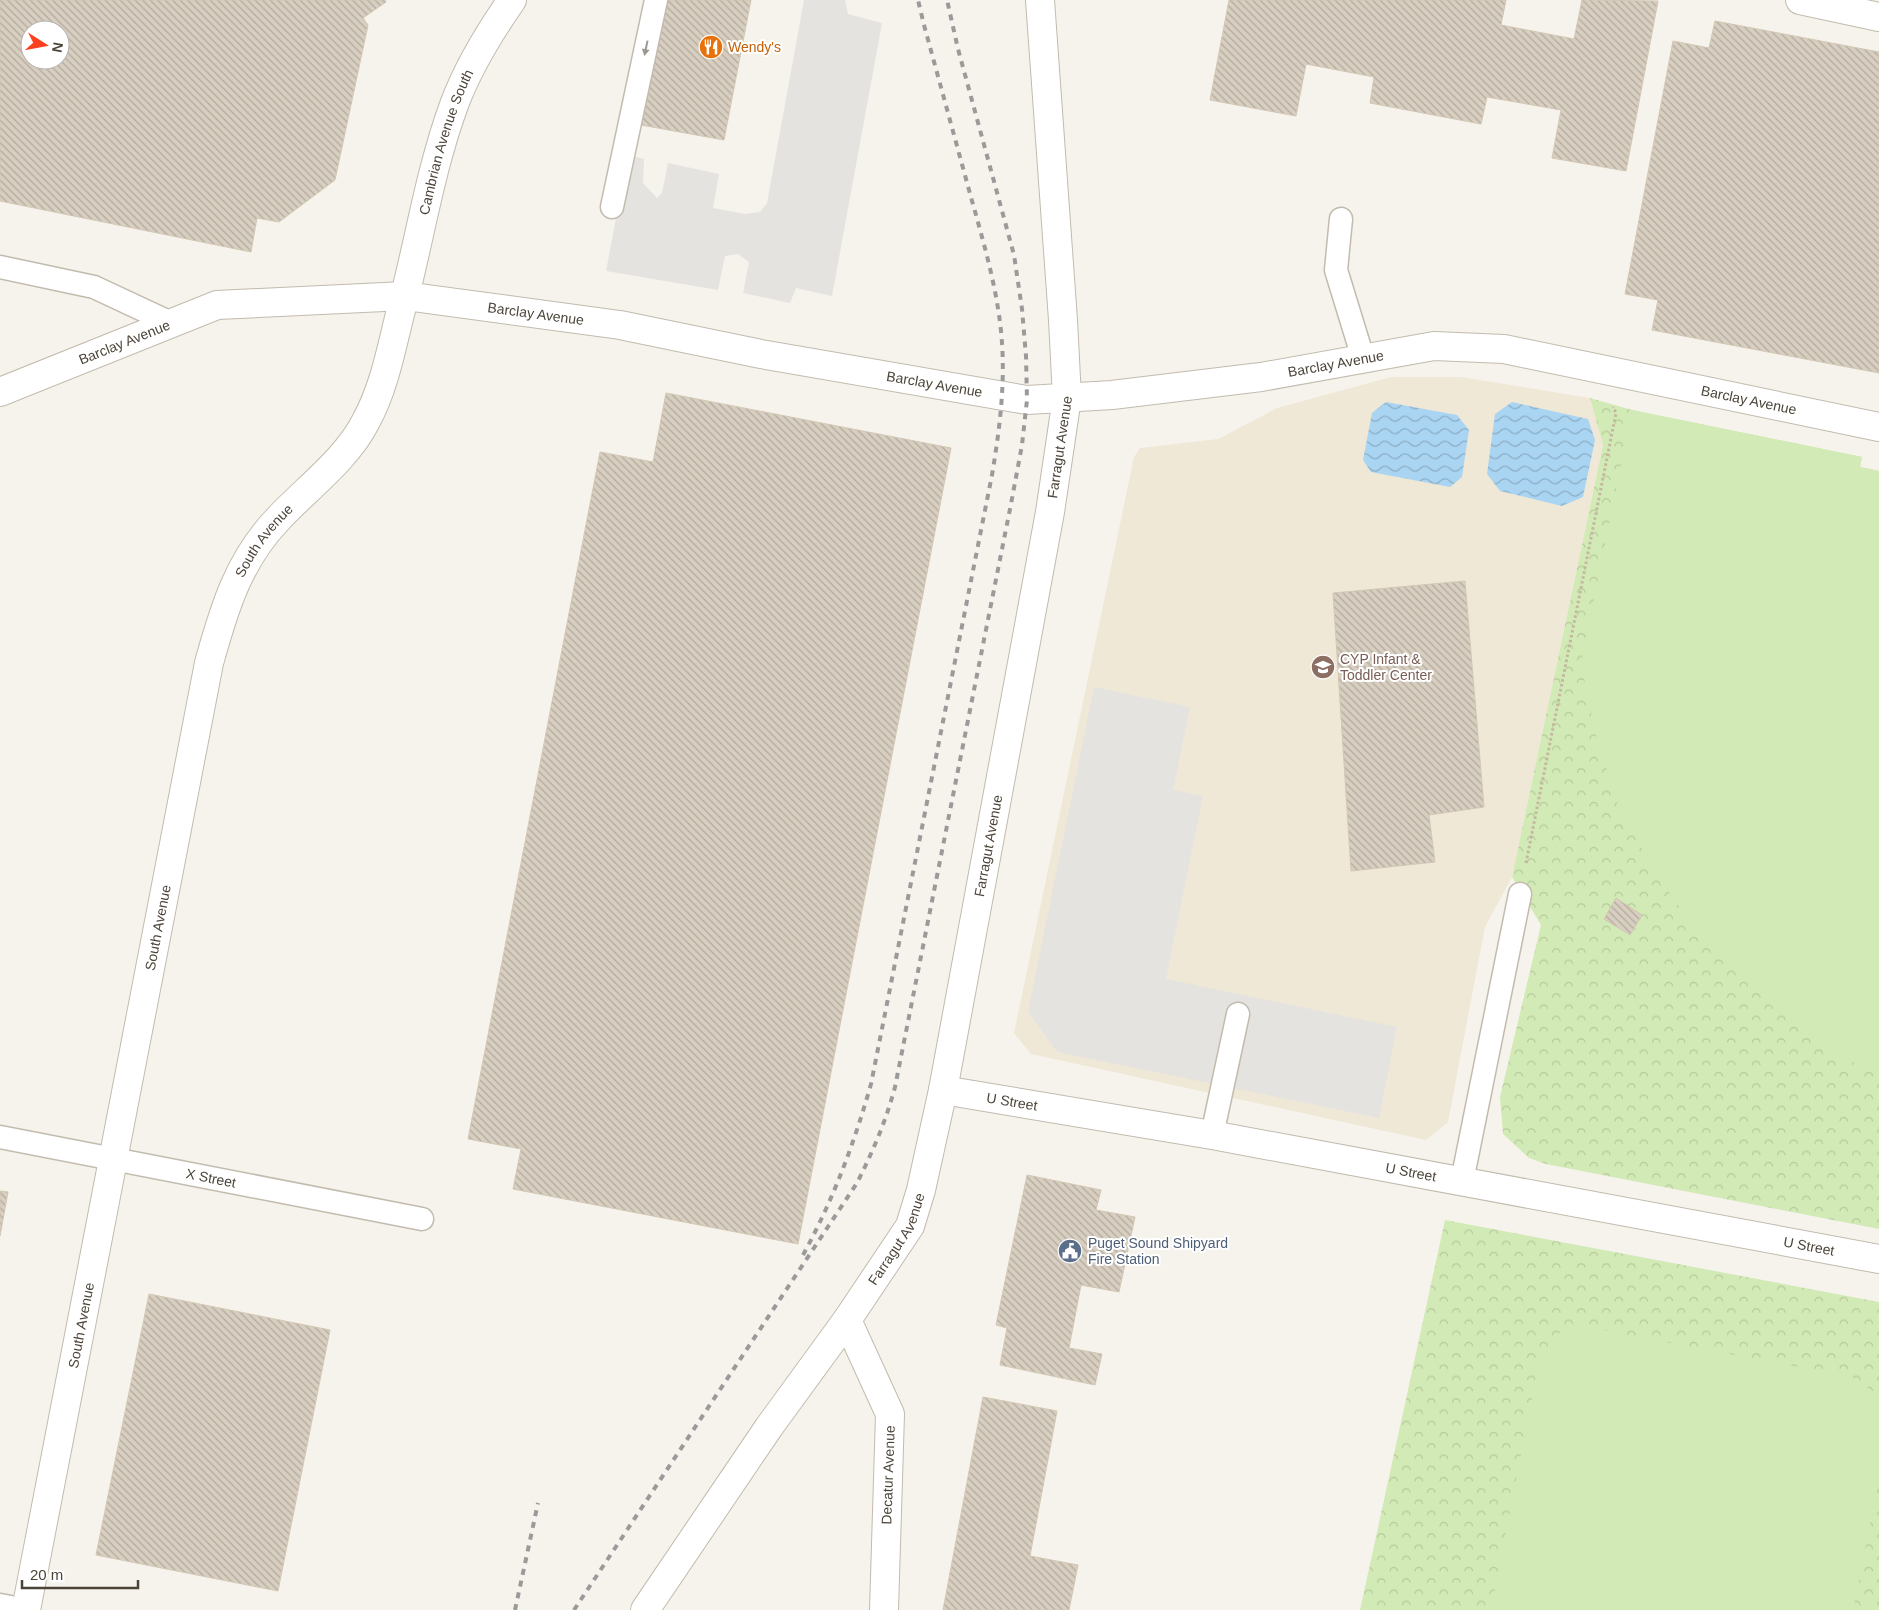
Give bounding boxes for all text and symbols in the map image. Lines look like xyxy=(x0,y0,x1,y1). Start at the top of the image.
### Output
north arrow xyxy=(20,20,70,70)
restaurant icon: Wendy's xyxy=(698,34,724,60)
place label: Wendy's xyxy=(728,39,781,55)
one-way arrow xyxy=(642,40,650,55)
text: N xyxy=(49,41,67,54)
street label: Cambrian Avenue South xyxy=(416,67,476,216)
street label: Barclay Avenue xyxy=(487,299,585,328)
street label: Barclay Avenue xyxy=(76,317,173,368)
street label: Barclay Avenue xyxy=(1287,347,1385,380)
street label: Barclay Avenue xyxy=(885,368,984,400)
street label: Barclay Avenue xyxy=(1700,382,1798,418)
street label: Farragut Avenue xyxy=(1044,395,1075,500)
street label: South Avenue xyxy=(232,501,296,580)
place label: CYP Infant & Toddler Center xyxy=(1340,651,1432,683)
school or university icon: CYP Infant & Toddler Center xyxy=(1310,654,1336,680)
street label: Farragut Avenue xyxy=(971,793,1006,898)
street label: South Avenue xyxy=(142,883,174,972)
street label: U Street xyxy=(985,1089,1039,1114)
street label: U Street xyxy=(1384,1159,1438,1185)
street label: X Street xyxy=(185,1165,238,1191)
street label: Farragut Avenue xyxy=(865,1191,928,1288)
street label: U Street xyxy=(1782,1233,1836,1259)
place label: Puget Sound Shipyard Fire Station xyxy=(1088,1235,1228,1267)
public building icon: Puget Sound Shipyard Fire Station xyxy=(1057,1238,1083,1264)
street label: South Avenue xyxy=(65,1281,97,1370)
street label: Decatur Avenue xyxy=(878,1425,898,1525)
scale bar xyxy=(22,1558,139,1590)
text: 20 m xyxy=(30,1566,63,1583)

